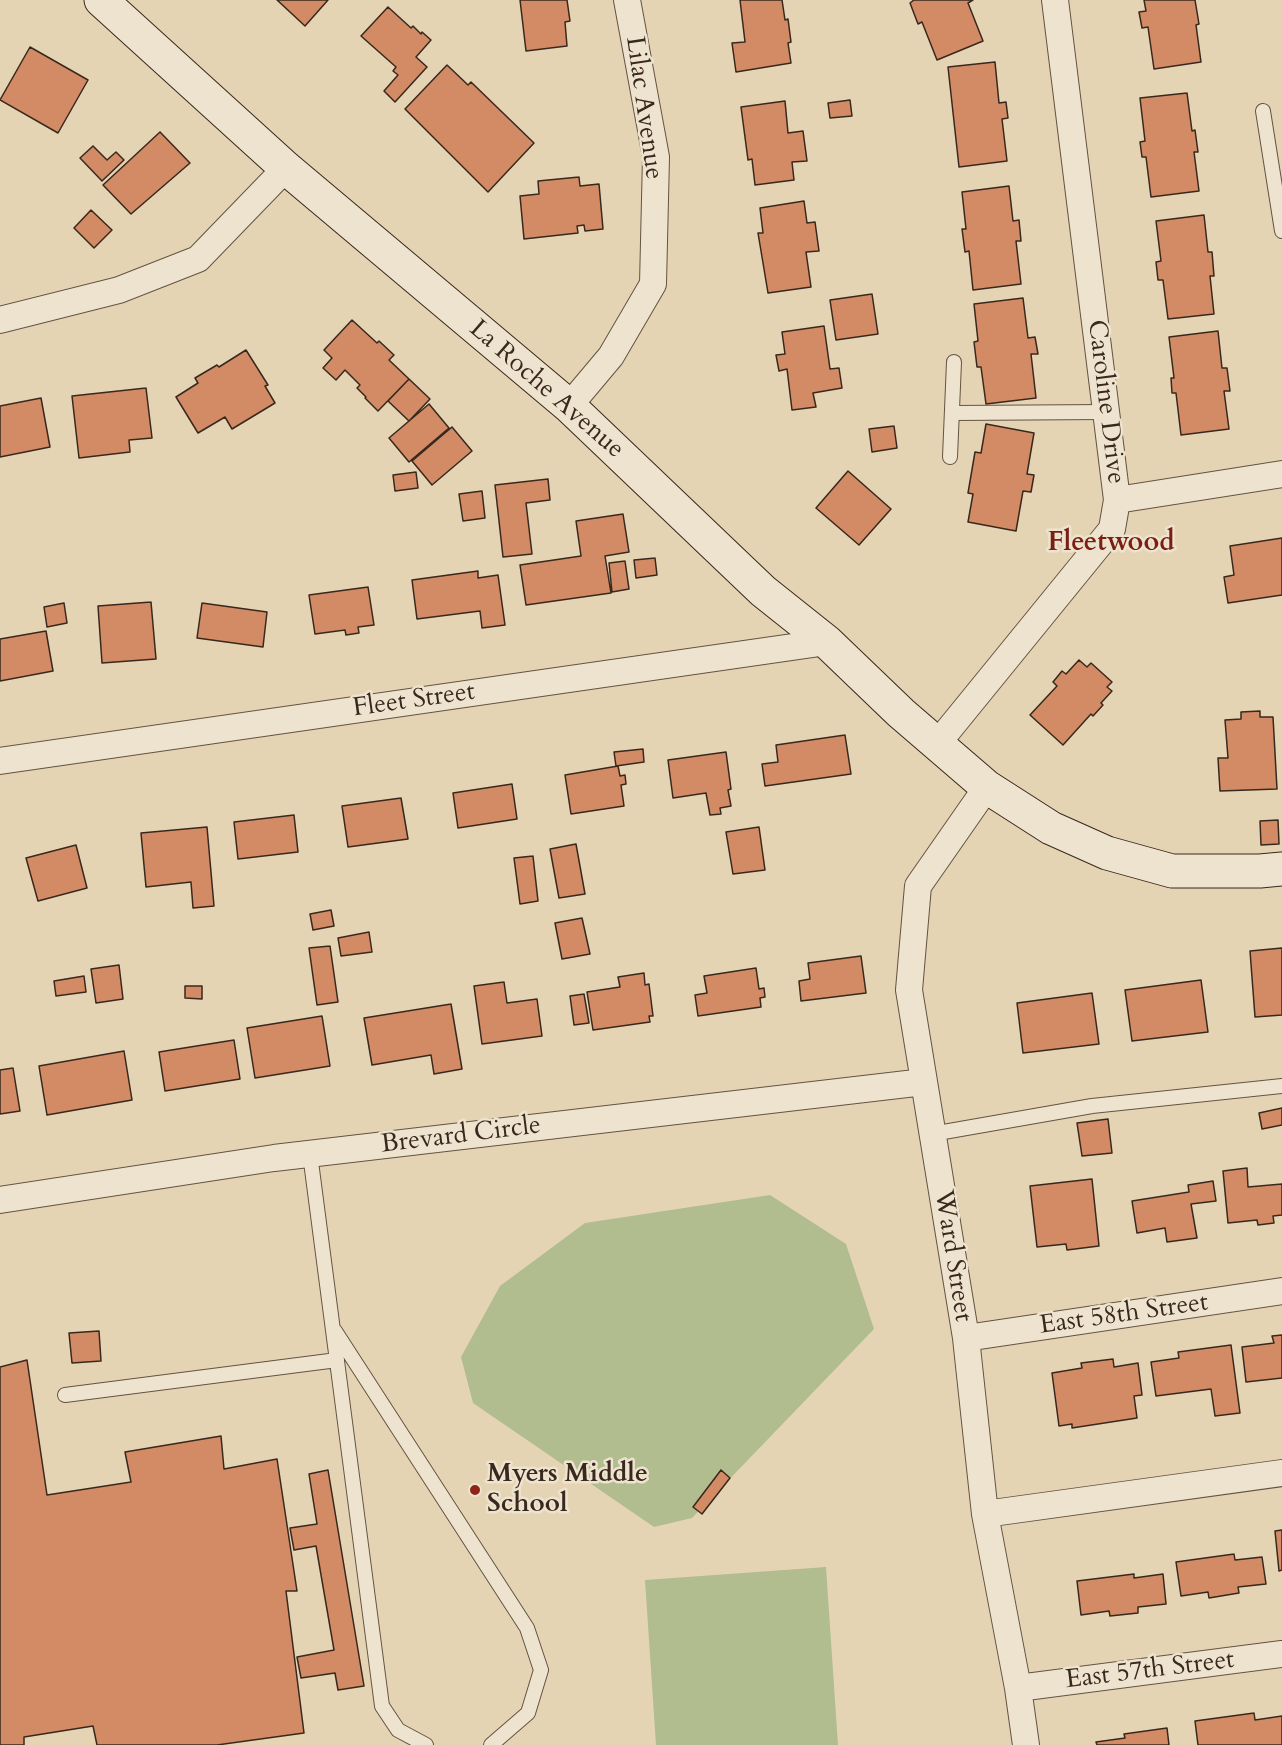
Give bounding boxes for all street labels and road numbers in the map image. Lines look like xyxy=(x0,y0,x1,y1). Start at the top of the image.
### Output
street label: Lilac Avenue xyxy=(618,35,668,181)
street label: La Roche Avenue xyxy=(462,314,630,466)
street label: Caroline Drive xyxy=(1079,318,1131,486)
street label: Fleet Street xyxy=(351,677,477,725)
street label: Brevard Circle xyxy=(379,1111,543,1161)
street label: Ward Street xyxy=(926,1188,978,1324)
street label: East 58th Street xyxy=(1038,1288,1210,1342)
street label: East 57th Street xyxy=(1064,1645,1236,1697)

